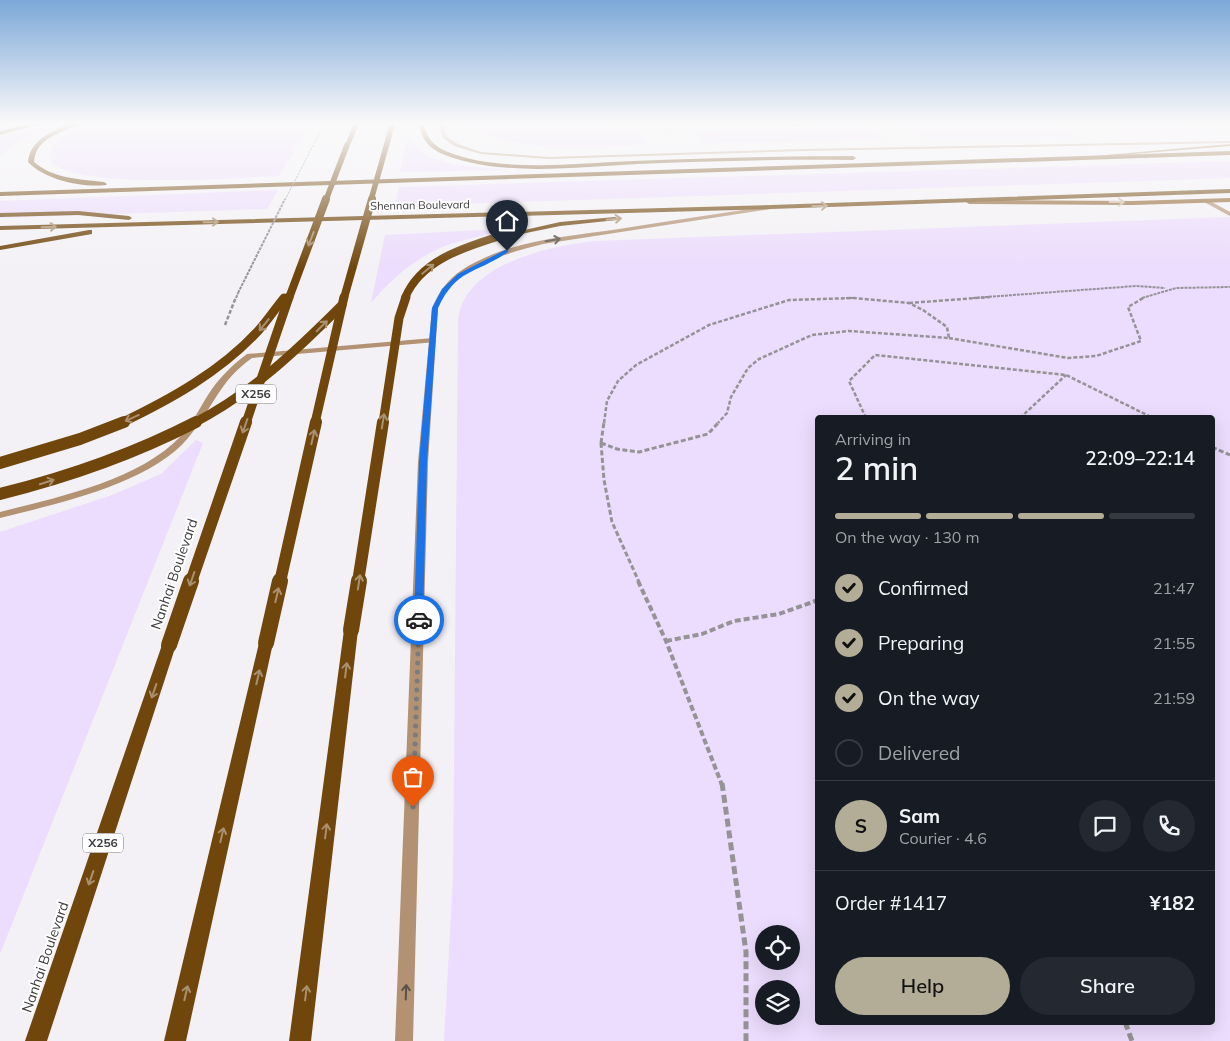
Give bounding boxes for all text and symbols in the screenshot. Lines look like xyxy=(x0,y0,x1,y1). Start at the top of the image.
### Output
street label: Shennan Boulevard xyxy=(370,197,470,213)
one-way arrow xyxy=(1109,198,1125,207)
pin xyxy=(486,200,528,251)
one-way arrow xyxy=(811,201,827,210)
icon: home xyxy=(493,207,521,235)
one-way arrow xyxy=(606,214,622,224)
one-way arrow xyxy=(202,217,219,227)
one-way arrow xyxy=(40,222,56,231)
one-way arrow xyxy=(306,231,315,247)
one-way arrow xyxy=(545,235,561,245)
one-way arrow xyxy=(421,264,434,275)
one-way arrow xyxy=(258,318,269,331)
one-way arrow xyxy=(316,319,328,332)
road number: X256 xyxy=(236,384,276,404)
one-way arrow xyxy=(125,414,140,423)
one-way arrow xyxy=(379,414,389,430)
one-way arrow xyxy=(240,417,249,433)
one-way arrow xyxy=(309,429,318,445)
text: Arriving in xyxy=(835,429,911,449)
text: 22:09–22:14 xyxy=(1085,446,1195,470)
text: 2 min xyxy=(835,448,918,488)
one-way arrow xyxy=(39,476,55,486)
street label: Nanhai Boulevard xyxy=(147,516,201,632)
text: On the way · 130 m xyxy=(835,527,980,547)
one-way arrow xyxy=(187,571,196,587)
one-way arrow xyxy=(354,574,364,590)
icon: check xyxy=(835,574,863,602)
text: Confirmed xyxy=(878,576,969,600)
text: 21:47 xyxy=(1153,578,1195,598)
one-way arrow xyxy=(273,588,282,604)
courier xyxy=(394,595,444,645)
icon: car xyxy=(405,606,433,634)
icon: check xyxy=(835,629,863,657)
text: Preparing xyxy=(878,631,964,655)
text: 21:55 xyxy=(1153,633,1195,653)
one-way arrow xyxy=(341,662,351,678)
one-way arrow xyxy=(254,669,263,685)
one-way arrow xyxy=(149,683,158,699)
icon: check xyxy=(835,684,863,712)
text: On the way xyxy=(878,686,980,710)
text: 21:59 xyxy=(1153,688,1195,708)
text: Delivered xyxy=(878,741,960,765)
pin xyxy=(392,756,434,807)
icon: bag xyxy=(399,763,427,791)
button: chat xyxy=(1079,800,1131,852)
button: phone xyxy=(1143,800,1195,852)
text: Sam xyxy=(899,804,940,828)
text: S xyxy=(855,814,867,838)
one-way arrow xyxy=(321,824,331,840)
one-way arrow xyxy=(218,828,227,844)
text: Courier · 4.6 xyxy=(899,828,987,848)
road number: X256 xyxy=(83,834,123,852)
one-way arrow xyxy=(86,870,95,886)
text: Order #1417 xyxy=(835,891,947,915)
text: ¥182 xyxy=(1149,891,1195,915)
street label: Nanhai Boulevard xyxy=(18,899,72,1015)
map controls xyxy=(755,925,800,1025)
button: locate xyxy=(755,925,800,970)
button: Help xyxy=(835,957,1010,1015)
button: Share xyxy=(1020,957,1195,1015)
button: layers xyxy=(755,980,800,1025)
one-way arrow xyxy=(301,985,311,1001)
one-way arrow xyxy=(402,985,411,1001)
one-way arrow xyxy=(182,986,191,1002)

